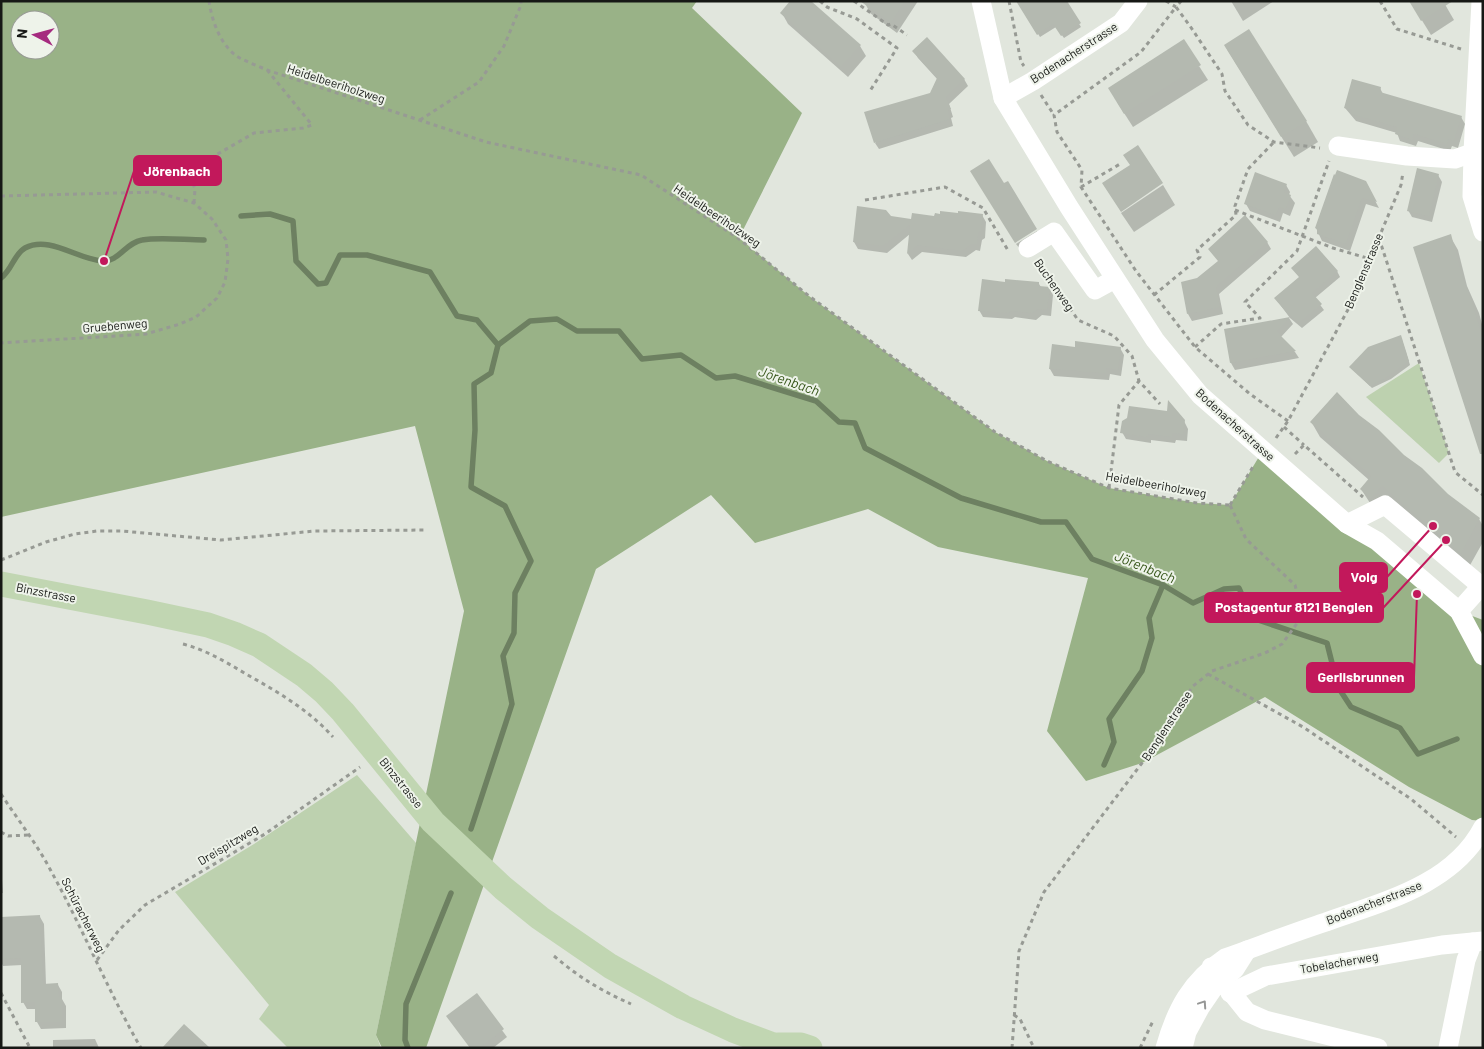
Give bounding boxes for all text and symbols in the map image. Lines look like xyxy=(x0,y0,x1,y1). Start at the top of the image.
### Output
north arrow xyxy=(10,10,60,60)
street label: Bodenacherstrasse xyxy=(1027,19,1120,86)
text: N xyxy=(13,28,31,39)
street label: Heidelbeeriholzweg xyxy=(286,61,387,105)
callout: Jörenbach xyxy=(134,156,221,185)
text: Jörenbach xyxy=(144,162,210,179)
street label: Heidelbeeriholzweg xyxy=(671,181,764,249)
street label: Benglenstrasse xyxy=(1341,231,1385,311)
street label: Buchenweg xyxy=(1032,256,1078,313)
street label: Gruebenweg xyxy=(82,315,148,335)
water label: Jörenbach xyxy=(756,362,822,399)
street label: Bodenacherstrasse xyxy=(1193,385,1278,463)
street label: Heidelbeeriholzweg xyxy=(1105,468,1208,500)
water label: Jörenbach xyxy=(1112,547,1178,586)
callout: Volg xyxy=(1340,563,1387,592)
text: Volg xyxy=(1351,568,1378,585)
street label: Binzstrasse xyxy=(15,579,77,605)
callout: Postagentur 8121 Benglen xyxy=(1205,593,1383,622)
text: Postagentur 8121 Benglen xyxy=(1215,598,1373,615)
callout: Gerlisbrunnen xyxy=(1307,663,1414,692)
text: Gerlisbrunnen xyxy=(1317,668,1405,685)
street label: Benglenstrasse xyxy=(1138,688,1194,763)
street label: Binzstrasse xyxy=(377,754,426,810)
street label: Dreispitzweg xyxy=(195,821,260,868)
street label: Schüracherweg xyxy=(59,875,109,954)
street label: Bodenacherstrasse xyxy=(1324,877,1423,927)
street label: Tobelacherweg xyxy=(1299,948,1379,976)
one-way arrow xyxy=(1197,1000,1206,1010)

